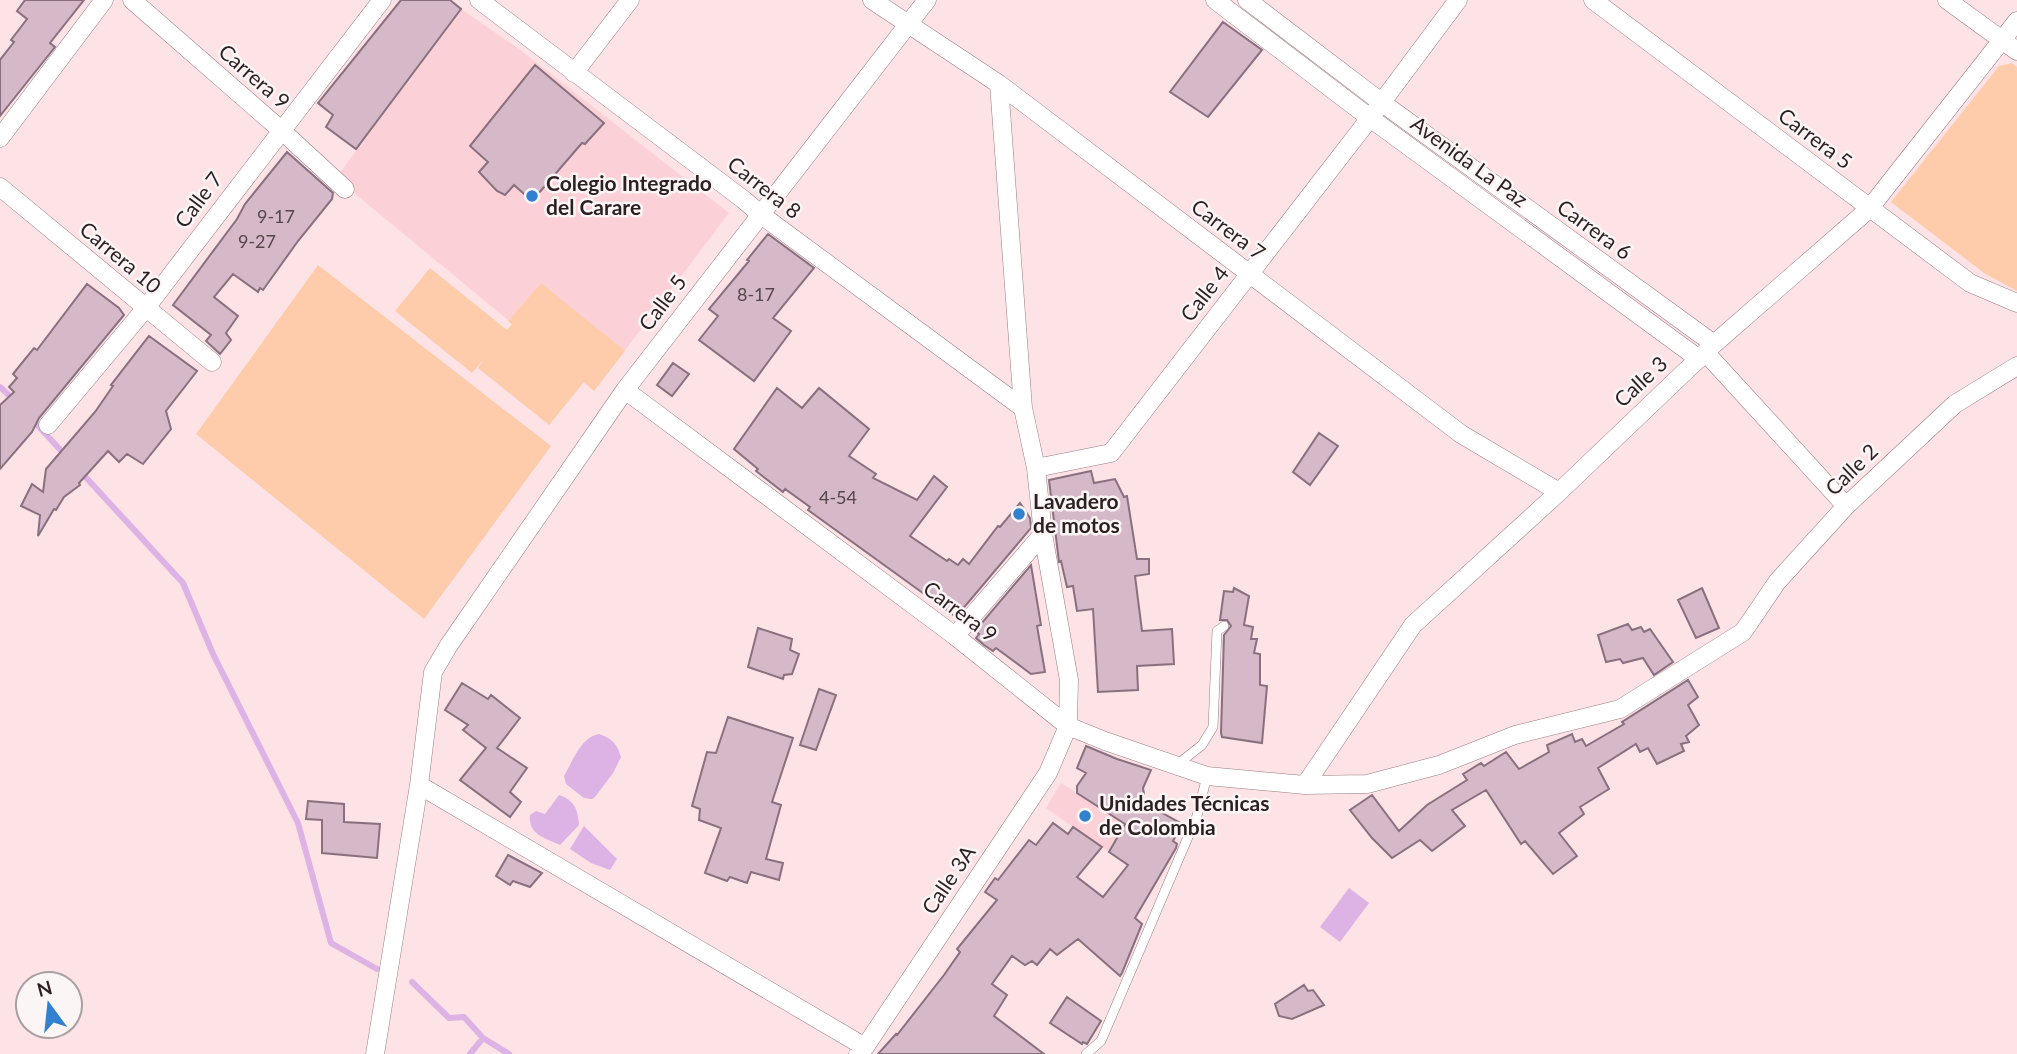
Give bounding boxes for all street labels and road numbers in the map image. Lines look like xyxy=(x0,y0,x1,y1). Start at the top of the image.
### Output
street label: Carrera 9 xyxy=(214,38,296,113)
street label: Carrera 5 xyxy=(1774,102,1858,174)
street label: Avenida La Paz xyxy=(1407,110,1533,211)
street label: Carrera 8 xyxy=(723,151,806,223)
street label: Calle 7 xyxy=(169,166,227,232)
street label: Carrera 7 xyxy=(1187,193,1271,265)
street label: Carrera 6 xyxy=(1553,193,1637,264)
street label: Carrera 10 xyxy=(75,216,167,298)
street label: Calle 4 xyxy=(1175,261,1233,326)
street label: Calle 5 xyxy=(633,269,691,335)
street label: Calle 3 xyxy=(1608,350,1672,412)
street label: Calle 2 xyxy=(1820,438,1882,500)
street label: Carrera 9 xyxy=(919,575,1003,647)
street label: Calle 3A xyxy=(916,840,980,918)

